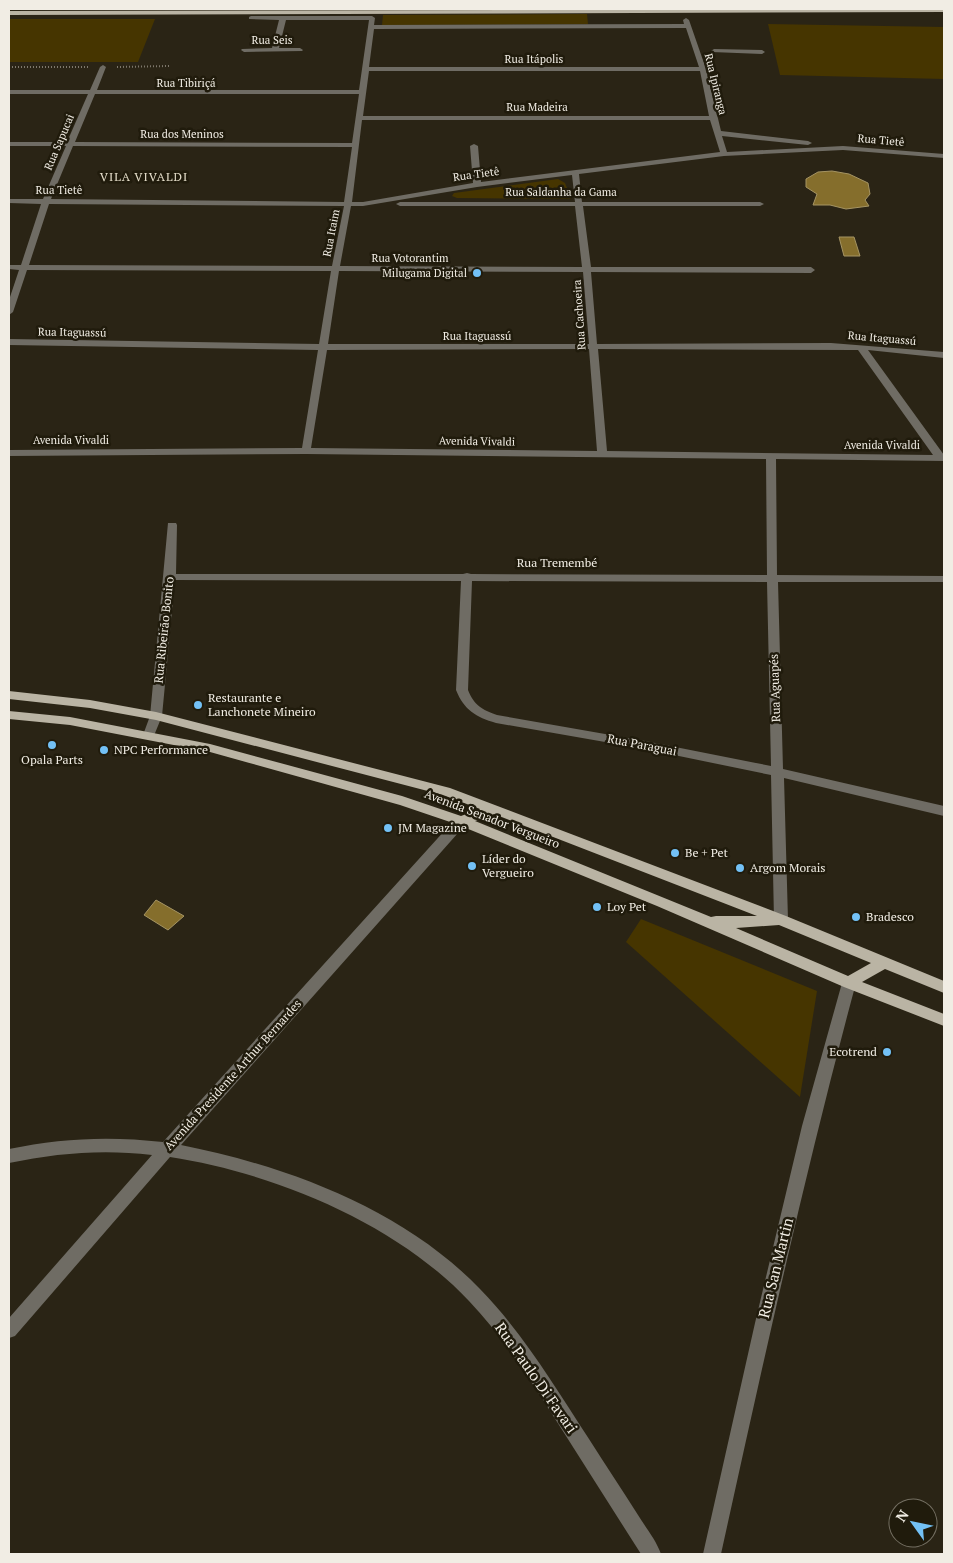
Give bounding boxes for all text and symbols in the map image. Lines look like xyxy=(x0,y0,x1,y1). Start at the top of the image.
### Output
street label: Rua Seis xyxy=(251,33,293,47)
street label: Rua Itápolis xyxy=(505,52,564,66)
street label: Rua Ipiranga xyxy=(702,52,730,116)
street label: Rua Tibiriçá xyxy=(156,76,216,90)
street label: Rua Madeira xyxy=(506,100,568,114)
street label: Rua Sapucai xyxy=(41,112,77,172)
street label: Rua dos Meninos xyxy=(140,127,224,141)
street label: Rua Tietê xyxy=(857,131,905,149)
street label: Rua Tietê xyxy=(452,164,501,184)
district label: VILA VIVALDI xyxy=(100,169,188,184)
street label: Rua Tietê xyxy=(36,183,83,197)
street label: Rua Saldanha da Gama xyxy=(505,185,617,199)
street label: Rua Itaim xyxy=(320,208,343,258)
street label: Rua Votorantim xyxy=(371,251,449,265)
place label: Milugama Digital xyxy=(382,266,467,280)
marker: Milugama Digital xyxy=(471,267,483,279)
street label: Rua Cachoeira xyxy=(570,279,588,351)
street label: Rua Itaguassú xyxy=(38,324,107,340)
street label: Rua Itaguassú xyxy=(847,328,917,348)
street label: Rua Itaguassú xyxy=(443,329,512,343)
street label: Avenida Vivaldi xyxy=(33,433,109,447)
street label: Avenida Vivaldi xyxy=(439,433,515,449)
street label: Avenida Vivaldi xyxy=(844,438,920,452)
street label: Rua Tremembé xyxy=(517,555,597,570)
street label: Rua Ribeirão Bonito xyxy=(150,576,177,684)
street label: Rua Aguapés xyxy=(766,654,783,722)
place label: Restaurante e Lanchonete Mineiro xyxy=(208,690,316,719)
marker: Restaurante e Lanchonete Mineiro xyxy=(192,699,204,711)
street label: Rua Paraguai xyxy=(606,730,678,759)
marker: Opala Parts xyxy=(46,739,58,751)
place label: NPC Performance xyxy=(114,742,208,757)
marker: NPC Performance xyxy=(98,744,110,756)
place label: Opala Parts xyxy=(21,752,83,767)
street label: Avenida Senador Vergueiro xyxy=(422,786,562,851)
place label: JM Magazine xyxy=(398,820,467,835)
marker: JM Magazine xyxy=(382,822,394,834)
place label: Be + Pet xyxy=(685,845,728,860)
marker: Be + Pet xyxy=(669,847,681,859)
place label: Líder do Vergueiro xyxy=(482,851,534,880)
marker: Líder do Vergueiro xyxy=(466,860,478,872)
place label: Argom Morais xyxy=(750,860,826,875)
marker: Argom Morais xyxy=(734,862,746,874)
place label: Loy Pet xyxy=(607,899,647,914)
marker: Loy Pet xyxy=(591,901,603,913)
place label: Bradesco xyxy=(866,909,914,924)
marker: Bradesco xyxy=(850,911,862,923)
street label: Avenida Presidente Arthur Bernardes xyxy=(161,996,304,1153)
place label: Ecotrend xyxy=(829,1044,877,1059)
marker: Ecotrend xyxy=(881,1046,893,1058)
street label: Rua San Martin xyxy=(753,1215,797,1320)
street label: Rua Paulo Di Favari xyxy=(491,1318,583,1437)
north arrow xyxy=(888,1498,938,1548)
text: N xyxy=(891,1506,913,1525)

